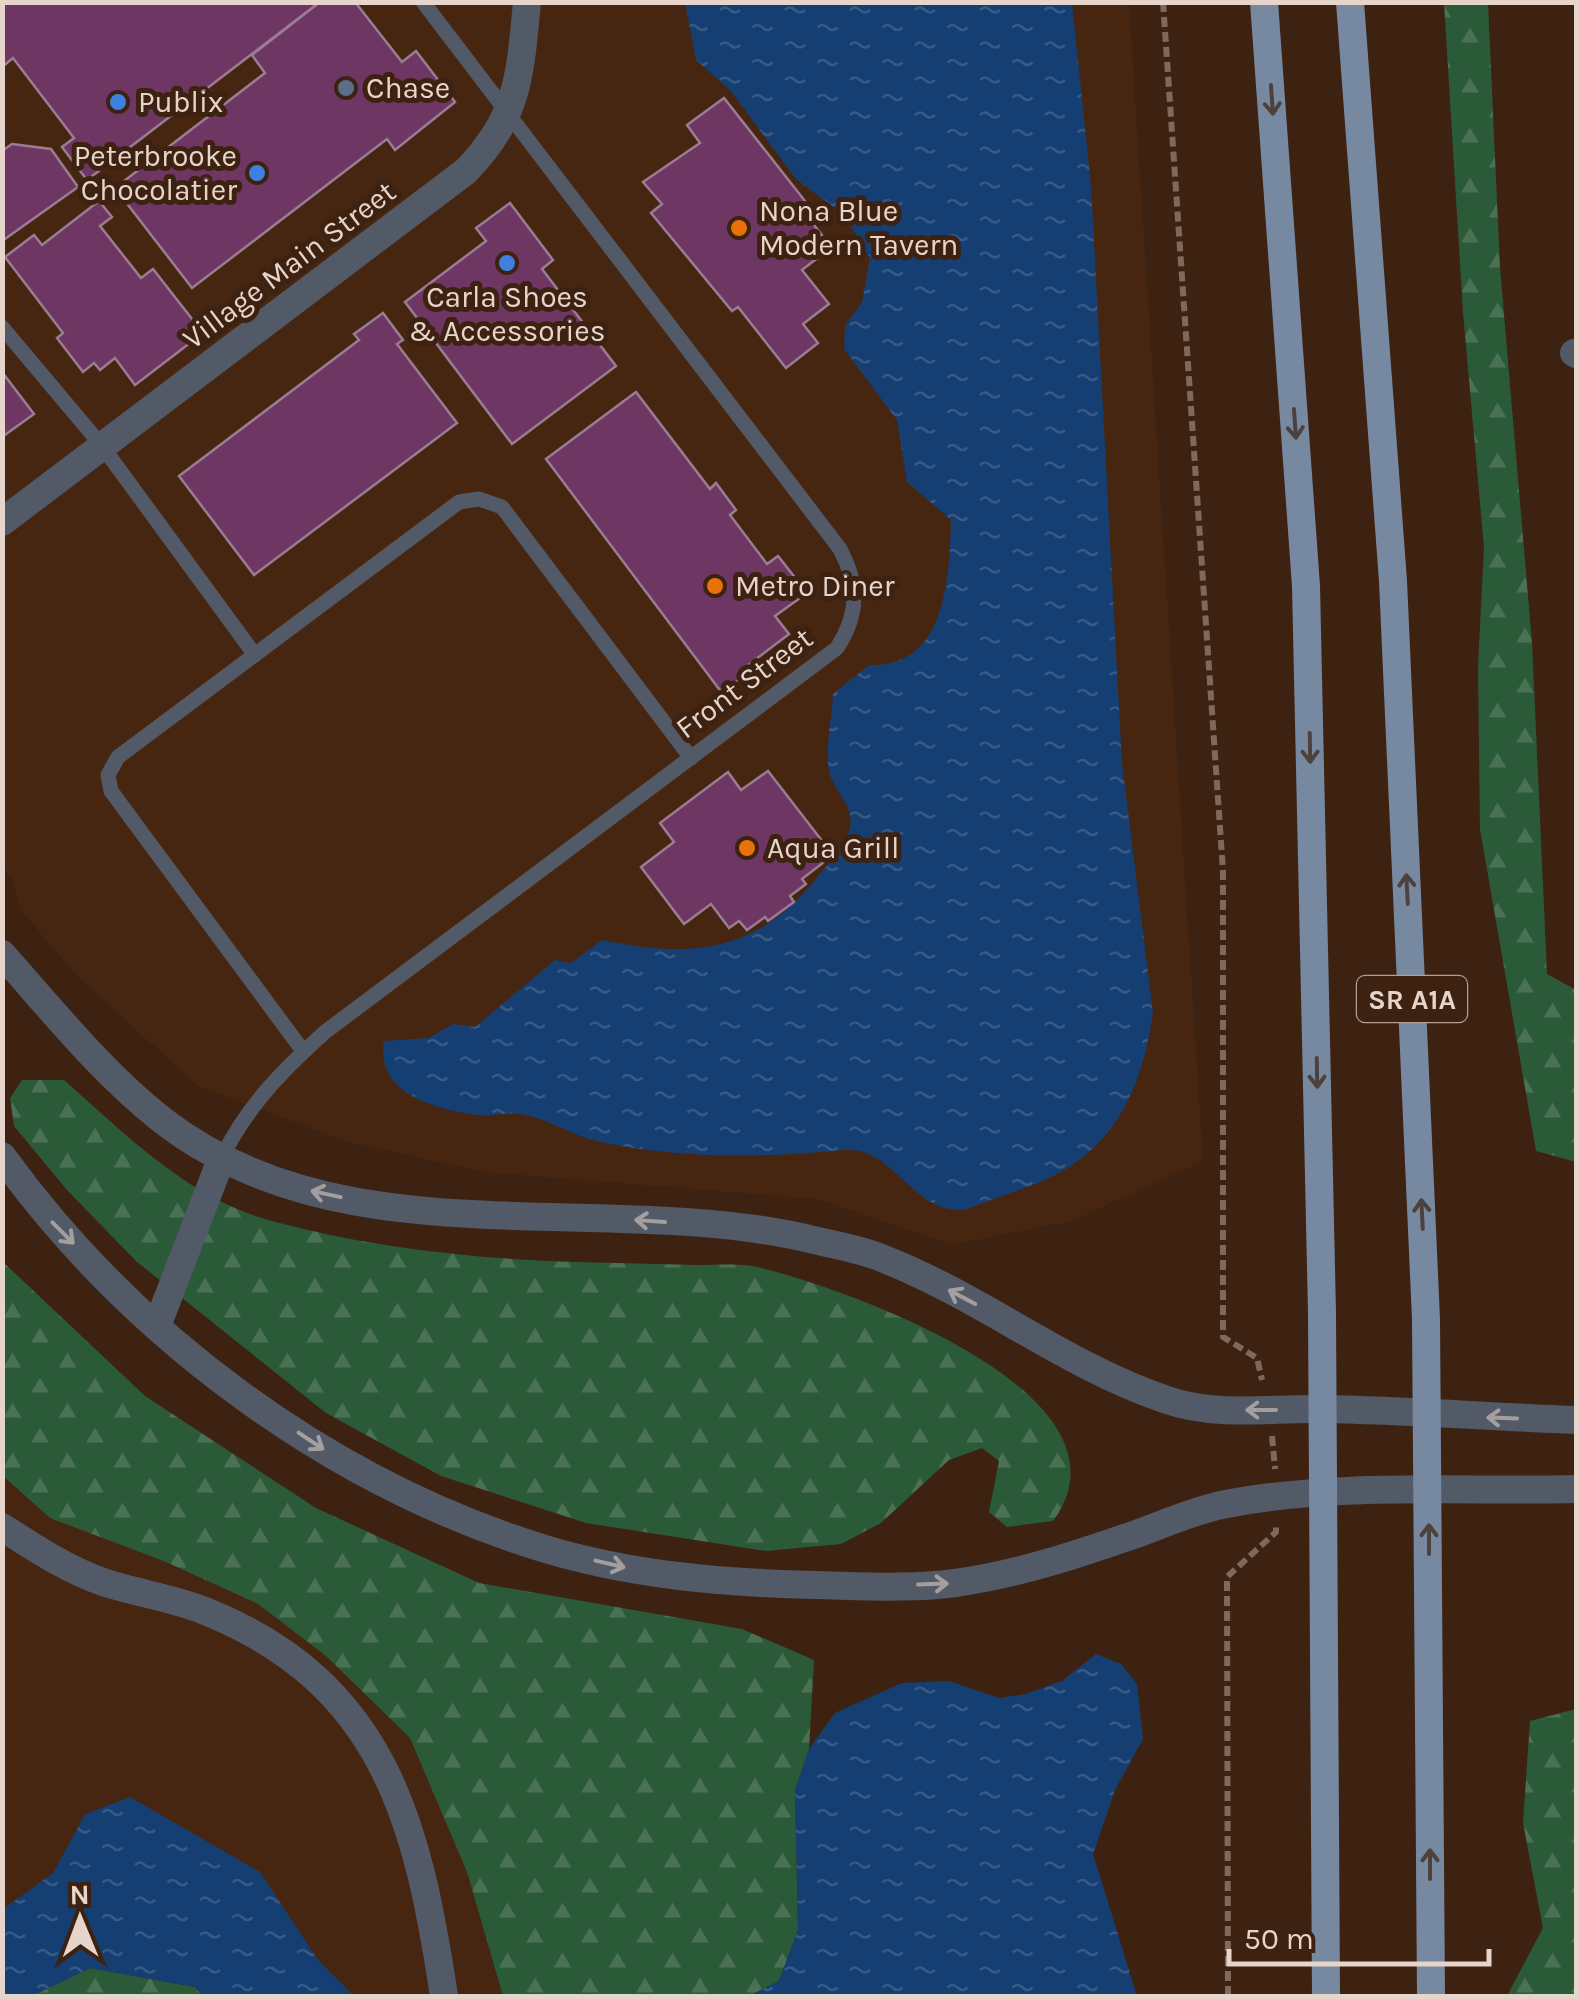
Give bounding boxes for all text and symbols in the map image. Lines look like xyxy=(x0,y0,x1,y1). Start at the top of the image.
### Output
place label: Chase xyxy=(366,70,450,106)
marker: Chase xyxy=(335,77,357,99)
one-way arrow xyxy=(1262,83,1281,115)
place label: Publix xyxy=(138,84,223,120)
marker: Publix xyxy=(107,91,129,113)
place label: Peterbrooke Chocolatier xyxy=(74,138,237,208)
marker: Peterbrooke Chocolatier xyxy=(246,162,268,184)
street label: Village Main Street xyxy=(176,173,402,357)
place label: Nona Blue Modern Tavern xyxy=(759,193,958,263)
marker: Nona Blue Modern Tavern xyxy=(728,217,750,239)
marker: Carla Shoes & Accessories xyxy=(496,252,518,274)
place label: Carla Shoes & Accessories xyxy=(408,279,606,349)
one-way arrow xyxy=(1286,407,1305,439)
place label: Metro Diner xyxy=(735,568,895,604)
marker: Metro Diner xyxy=(704,575,726,597)
street label: Front Street xyxy=(669,620,819,746)
one-way arrow xyxy=(1300,732,1319,764)
place label: Aqua Grill xyxy=(767,830,899,866)
marker: Aqua Grill xyxy=(736,837,758,859)
one-way arrow xyxy=(1397,874,1416,906)
road number: SR A1A xyxy=(1357,976,1467,1022)
one-way arrow xyxy=(1307,1057,1326,1089)
one-way arrow xyxy=(311,1184,343,1202)
one-way arrow xyxy=(1412,1199,1431,1231)
one-way arrow xyxy=(634,1211,666,1230)
one-way arrow xyxy=(50,1220,74,1244)
one-way arrow xyxy=(947,1287,977,1306)
one-way arrow xyxy=(1245,1400,1278,1420)
one-way arrow xyxy=(1487,1408,1519,1427)
one-way arrow xyxy=(296,1430,324,1451)
one-way arrow xyxy=(1420,1524,1438,1556)
one-way arrow xyxy=(593,1556,625,1574)
one-way arrow xyxy=(917,1575,949,1594)
one-way arrow xyxy=(1420,1849,1440,1882)
north arrow xyxy=(30,1869,130,1969)
text: N xyxy=(69,1878,90,1911)
scale bar xyxy=(1229,1904,1489,1966)
text: 50 m xyxy=(1244,1921,1314,1957)

